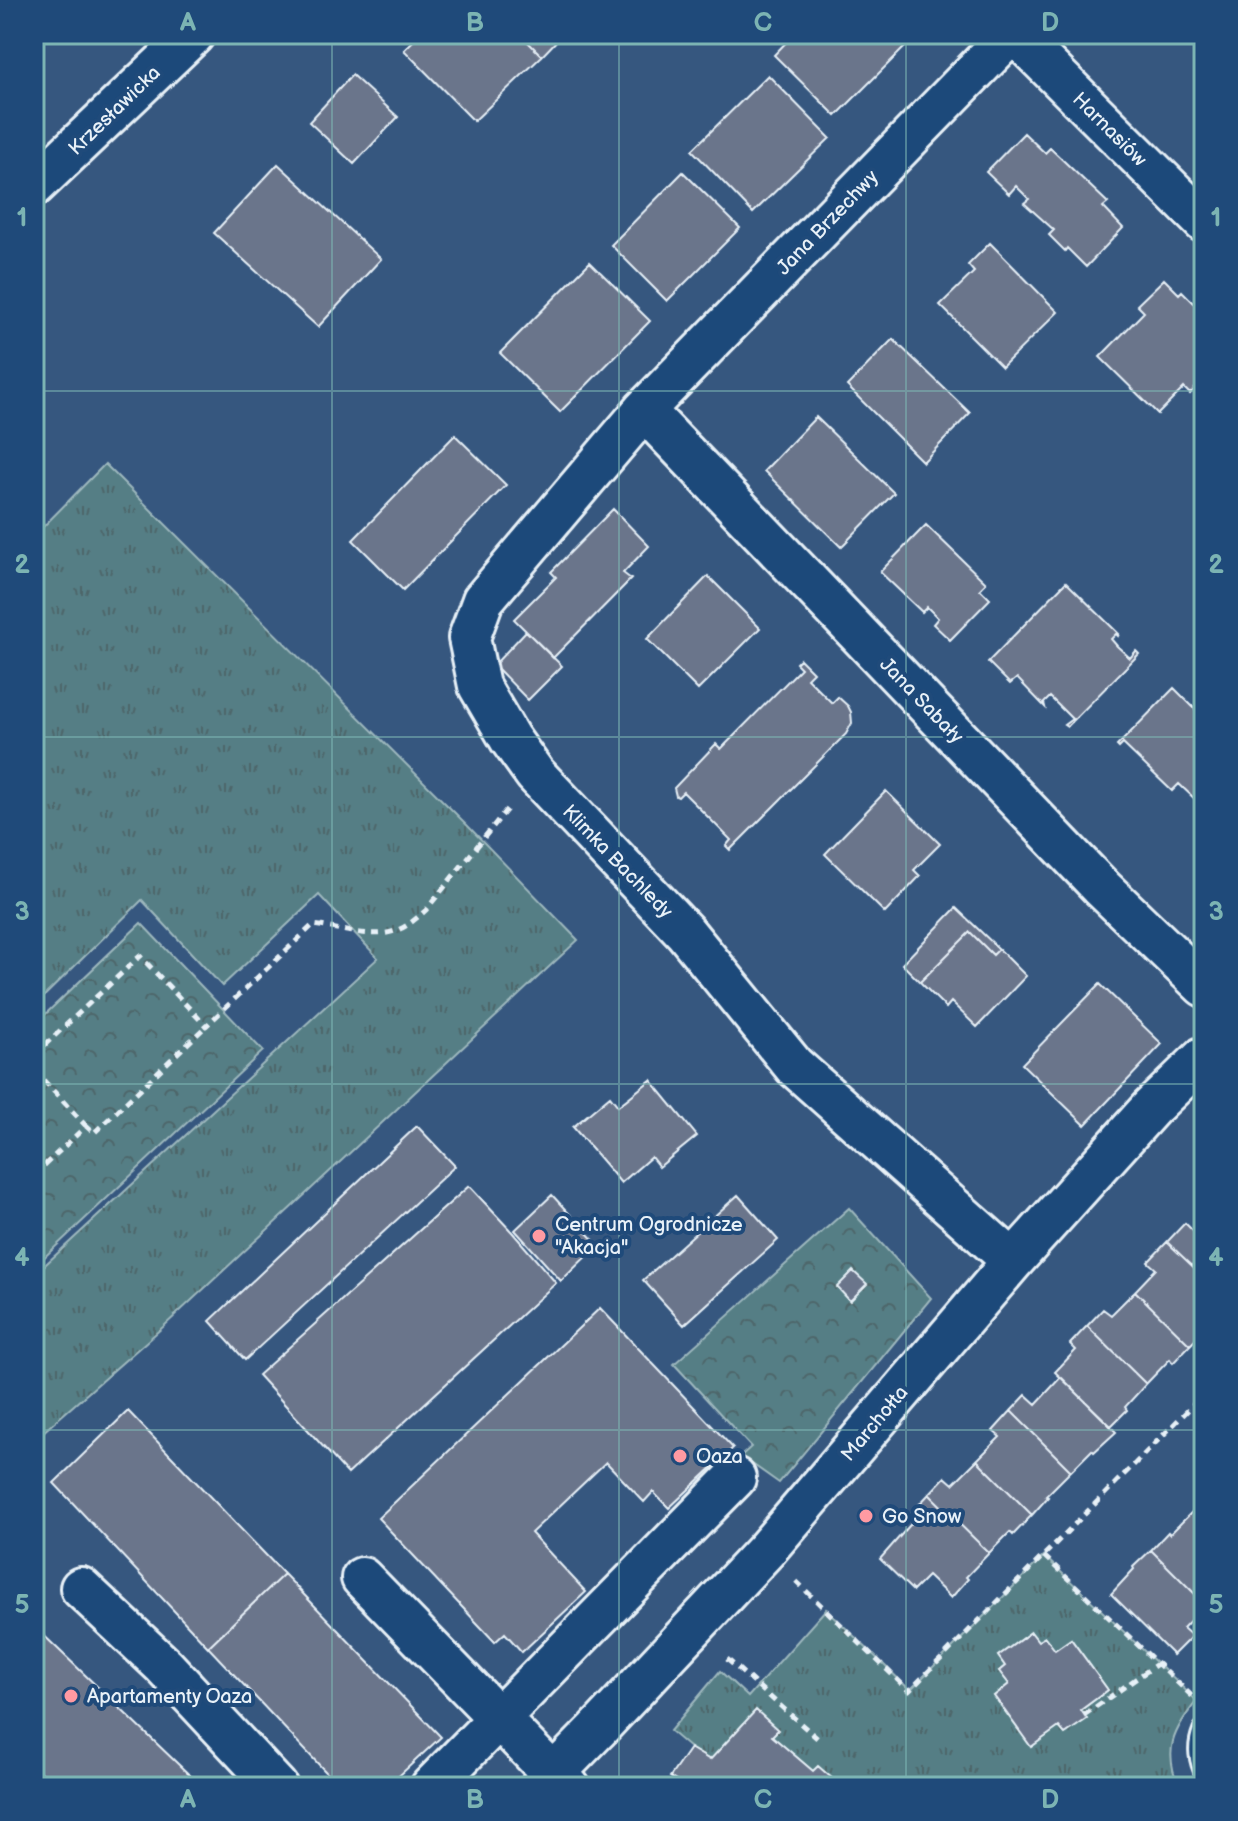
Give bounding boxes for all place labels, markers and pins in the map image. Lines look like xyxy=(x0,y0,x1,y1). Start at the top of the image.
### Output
place label: Centrum Ogrodnicze "Akacja" xyxy=(555,1213,743,1260)
marker: Centrum Ogrodnicze "Akacja" xyxy=(530,1227,548,1245)
place label: Oaza xyxy=(696,1445,743,1469)
marker: Oaza xyxy=(671,1447,689,1465)
place label: Go Snow xyxy=(882,1505,962,1529)
marker: Go Snow xyxy=(857,1507,875,1525)
place label: Apartamenty Oaza xyxy=(87,1685,252,1709)
marker: Apartamenty Oaza xyxy=(62,1687,80,1705)

